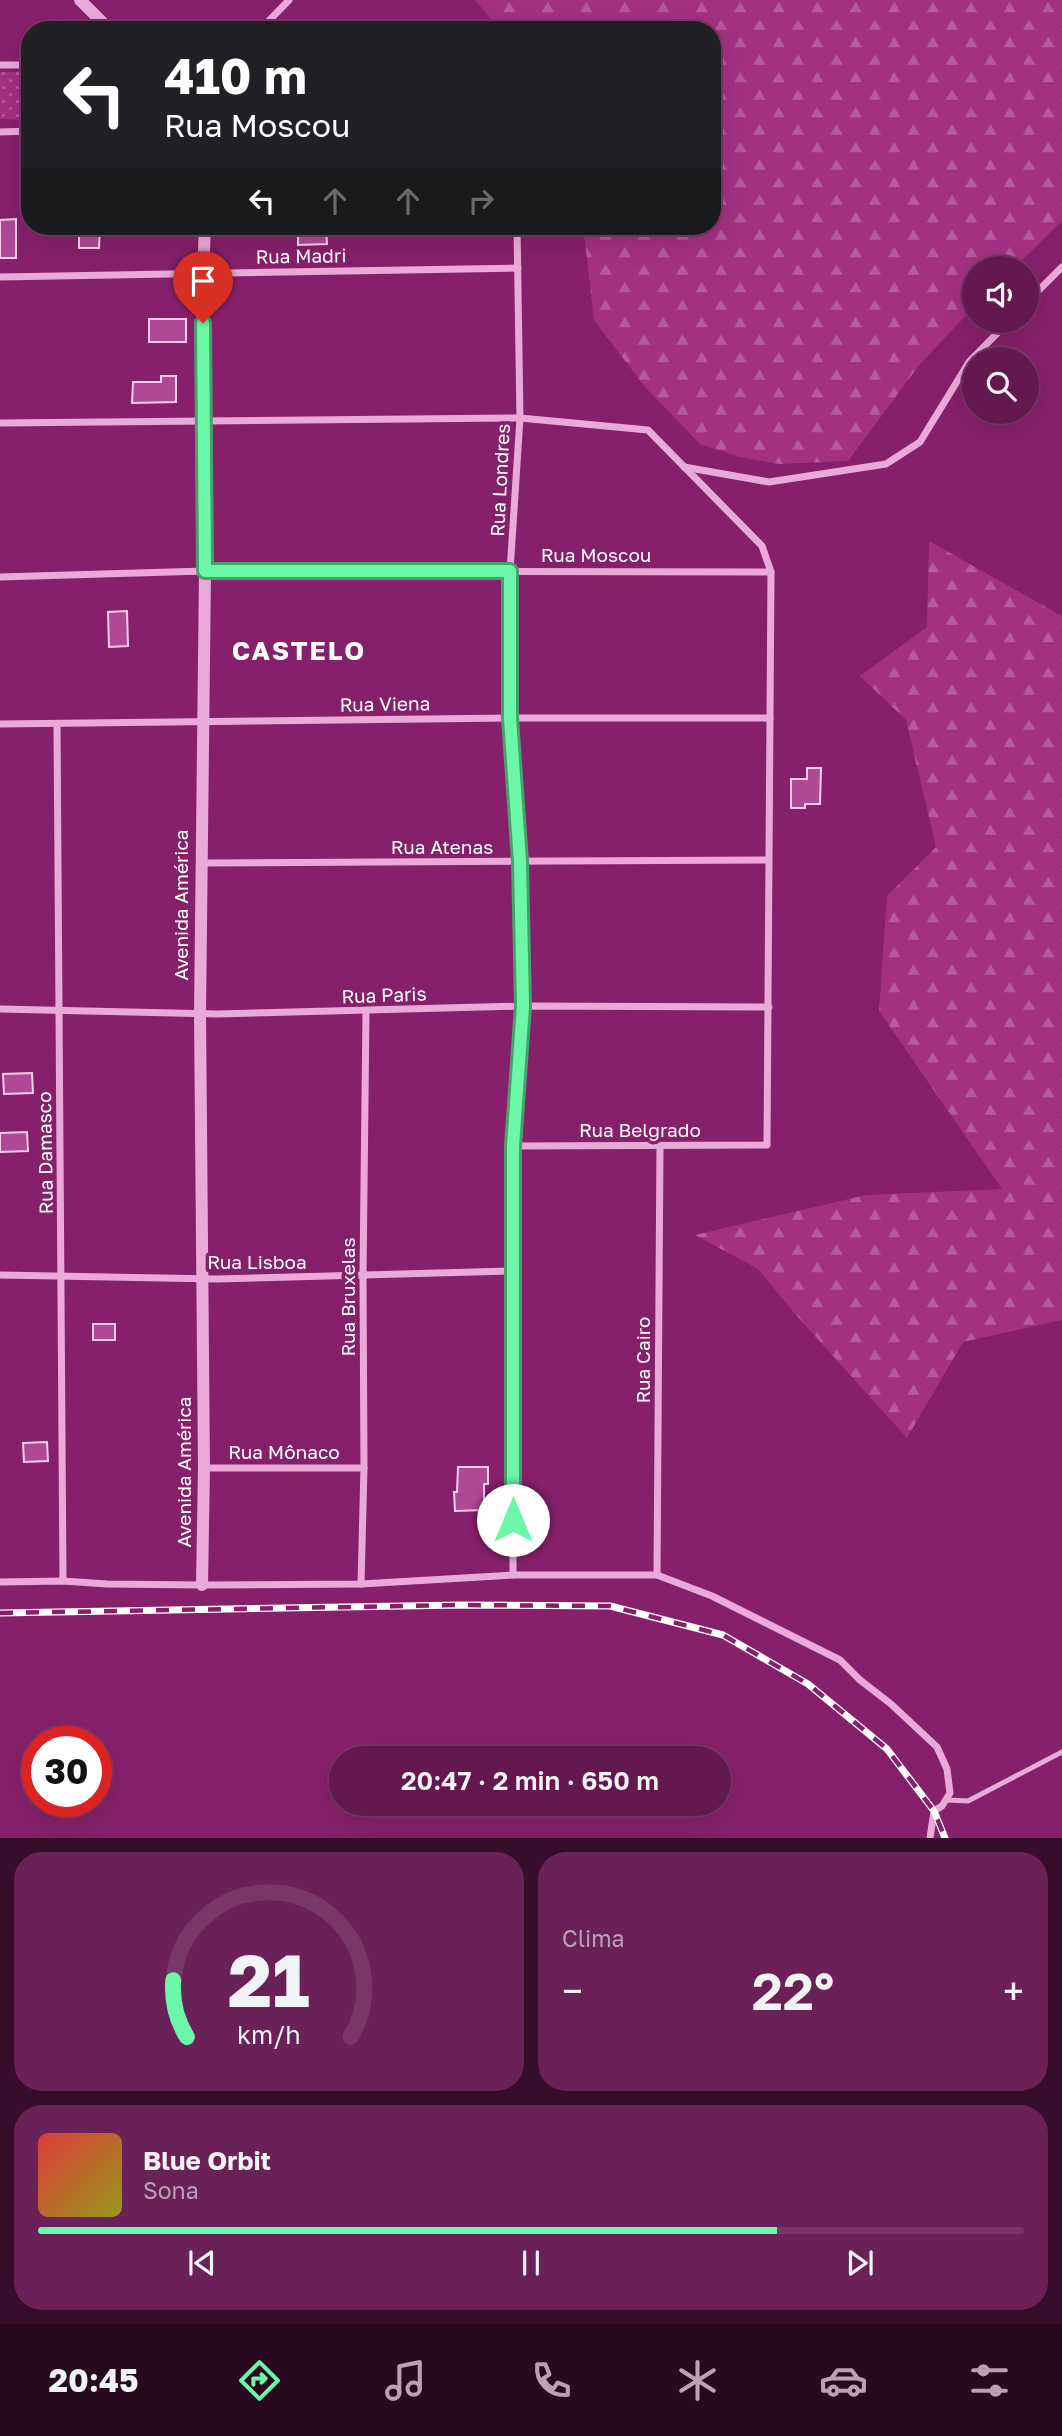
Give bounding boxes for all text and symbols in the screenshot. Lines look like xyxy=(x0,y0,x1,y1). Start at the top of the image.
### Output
text: 410 m xyxy=(164,46,307,105)
icon: left xyxy=(49,49,140,140)
text: Rua Moscou xyxy=(164,106,350,144)
icon: left xyxy=(243,182,281,220)
icon: ahead xyxy=(316,182,354,220)
icon: ahead xyxy=(389,182,427,220)
icon: right xyxy=(462,182,500,220)
street label: Rua Madri xyxy=(255,243,347,268)
pin xyxy=(173,251,233,323)
map controls xyxy=(962,256,1039,424)
button: sound xyxy=(962,256,1039,333)
icon: arrive xyxy=(184,262,222,300)
button: search xyxy=(962,347,1039,424)
street label: Rua Londres xyxy=(485,423,514,537)
street label: Rua Moscou xyxy=(541,543,651,566)
district label: CASTELO xyxy=(232,635,366,666)
street label: Rua Viena xyxy=(339,691,431,716)
street label: Avenida América xyxy=(169,830,192,980)
street label: Rua Atenas xyxy=(391,835,493,858)
street label: Rua Paris xyxy=(341,982,427,1007)
street label: Rua Damasco xyxy=(32,1091,57,1215)
street label: Rua Belgrado xyxy=(579,1118,701,1141)
street label: Rua Bruxelas xyxy=(336,1237,359,1357)
street label: Rua Lisboa xyxy=(207,1250,307,1273)
street label: Rua Cairo xyxy=(631,1317,654,1403)
street label: Avenida América xyxy=(172,1397,195,1547)
street label: Rua Mônaco xyxy=(228,1440,340,1463)
position arrow xyxy=(476,1483,550,1557)
speed limit sign: 30 xyxy=(21,1726,112,1817)
text: 20:47 · 2 min · 650 m xyxy=(401,1765,659,1796)
text: Clima xyxy=(562,1924,625,1952)
text: 21 xyxy=(228,1937,310,2024)
text: 22° xyxy=(752,1959,834,2021)
text: − xyxy=(562,1968,583,2013)
text: + xyxy=(1003,1968,1024,2013)
text: km/h xyxy=(237,2019,301,2050)
text: Blue Orbit xyxy=(143,2145,271,2176)
text: Sona xyxy=(143,2176,199,2204)
icon: previous xyxy=(183,2244,221,2282)
icon: pause xyxy=(512,2244,550,2282)
icon: next xyxy=(841,2244,879,2282)
icon: directions xyxy=(235,2356,284,2405)
icon: music xyxy=(381,2356,430,2405)
icon: phone xyxy=(527,2356,576,2405)
icon: climate xyxy=(673,2356,722,2405)
icon: car xyxy=(819,2356,868,2405)
icon: filters xyxy=(965,2356,1014,2405)
text: 20:45 xyxy=(48,2361,139,2399)

